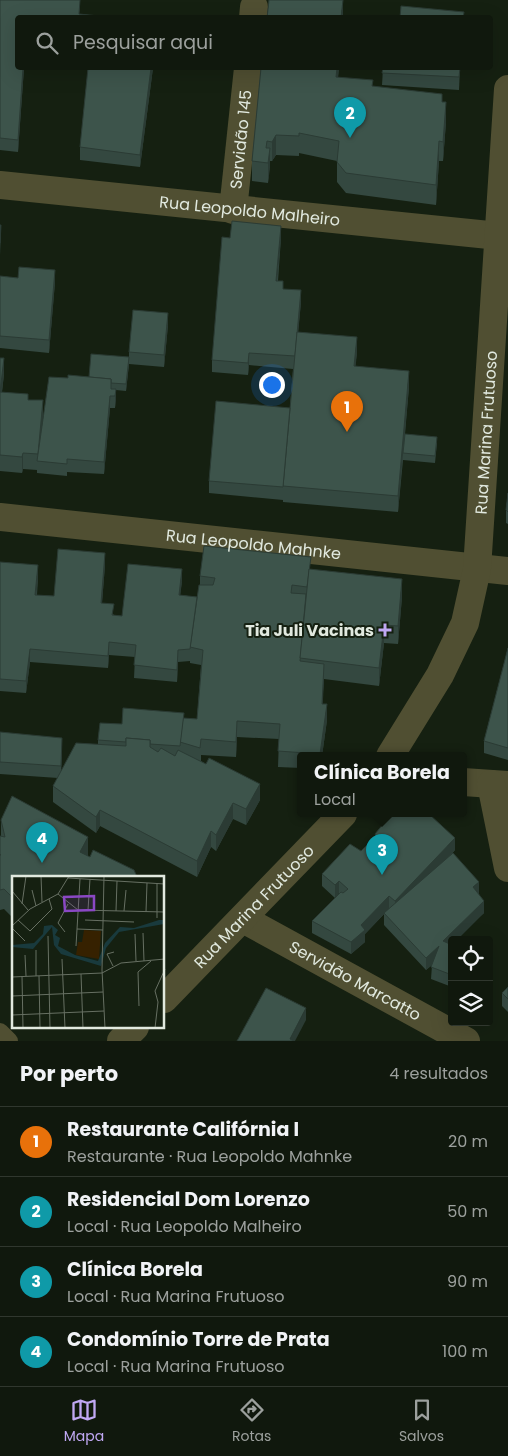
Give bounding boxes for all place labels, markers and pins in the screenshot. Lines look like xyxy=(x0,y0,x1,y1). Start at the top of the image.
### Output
pin: 2 xyxy=(334,97,366,138)
pin: 1 xyxy=(331,391,363,432)
place label: Tia Juli Vacinas xyxy=(245,619,374,642)
marker: Tia Juli Vacinas xyxy=(378,623,392,637)
pin: 4 xyxy=(26,822,58,863)
pin: 3 xyxy=(366,834,398,875)

